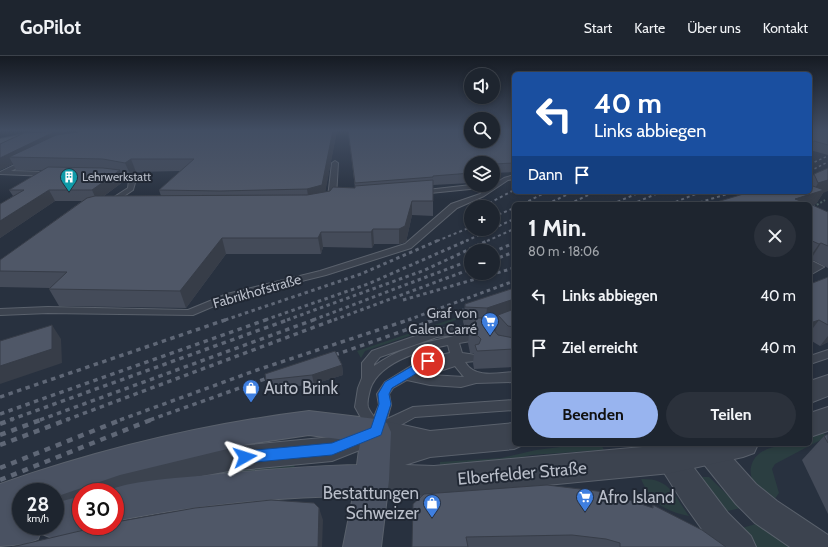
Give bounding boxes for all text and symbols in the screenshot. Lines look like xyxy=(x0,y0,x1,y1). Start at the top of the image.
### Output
text: GoPilot xyxy=(20,16,81,39)
text: Start xyxy=(584,19,612,37)
text: Karte xyxy=(634,19,665,37)
text: Über uns xyxy=(687,19,741,37)
text: Kontakt xyxy=(763,19,808,37)
map controls xyxy=(464,68,500,280)
button: sound xyxy=(464,68,500,104)
text: 40 m xyxy=(594,86,662,120)
icon: left xyxy=(528,88,580,140)
button: search xyxy=(464,112,500,148)
text: Links abbiegen xyxy=(594,120,706,142)
button: layers xyxy=(464,156,500,192)
icon: arrive xyxy=(571,164,593,186)
text: Dann xyxy=(528,166,563,184)
building icon: Lehrwerkstatt xyxy=(59,167,79,192)
place label: Lehrwerkstatt xyxy=(82,169,151,184)
button: + xyxy=(464,200,500,236)
text: 1 Min. xyxy=(528,213,586,242)
button: close xyxy=(754,215,796,257)
text: 80 m · 18:06 xyxy=(528,243,600,259)
button: − xyxy=(464,244,500,280)
street label: Fabrikhofstraße xyxy=(211,270,303,312)
icon: left xyxy=(528,285,550,307)
text: Links abbiegen xyxy=(562,287,658,305)
text: 40 m xyxy=(760,287,796,305)
place label: Graf von Galen Carré xyxy=(408,304,477,338)
supermarket icon: Graf von Galen Carré xyxy=(480,311,500,336)
icon: arrive xyxy=(528,337,550,359)
text: Ziel erreicht xyxy=(562,339,638,357)
text: 40 m xyxy=(760,339,796,357)
pin xyxy=(411,344,445,378)
icon: arrive xyxy=(417,350,439,372)
shop icon: Auto Brink xyxy=(241,378,261,403)
place label: Auto Brink xyxy=(264,378,339,398)
button: Beenden xyxy=(528,392,658,438)
button: Teilen xyxy=(666,392,796,438)
position arrow xyxy=(224,436,266,478)
street label: Elberfelder Straße xyxy=(457,457,588,489)
speed limit sign: 30 xyxy=(72,483,124,535)
place label: Bestattungen Schweizer xyxy=(323,483,420,523)
supermarket icon: Afro Island xyxy=(575,487,595,512)
place label: Afro Island xyxy=(598,487,674,507)
text: 28 xyxy=(27,492,49,516)
shop icon: Bestattungen Schweizer xyxy=(422,493,442,518)
text: km/h xyxy=(27,512,49,525)

